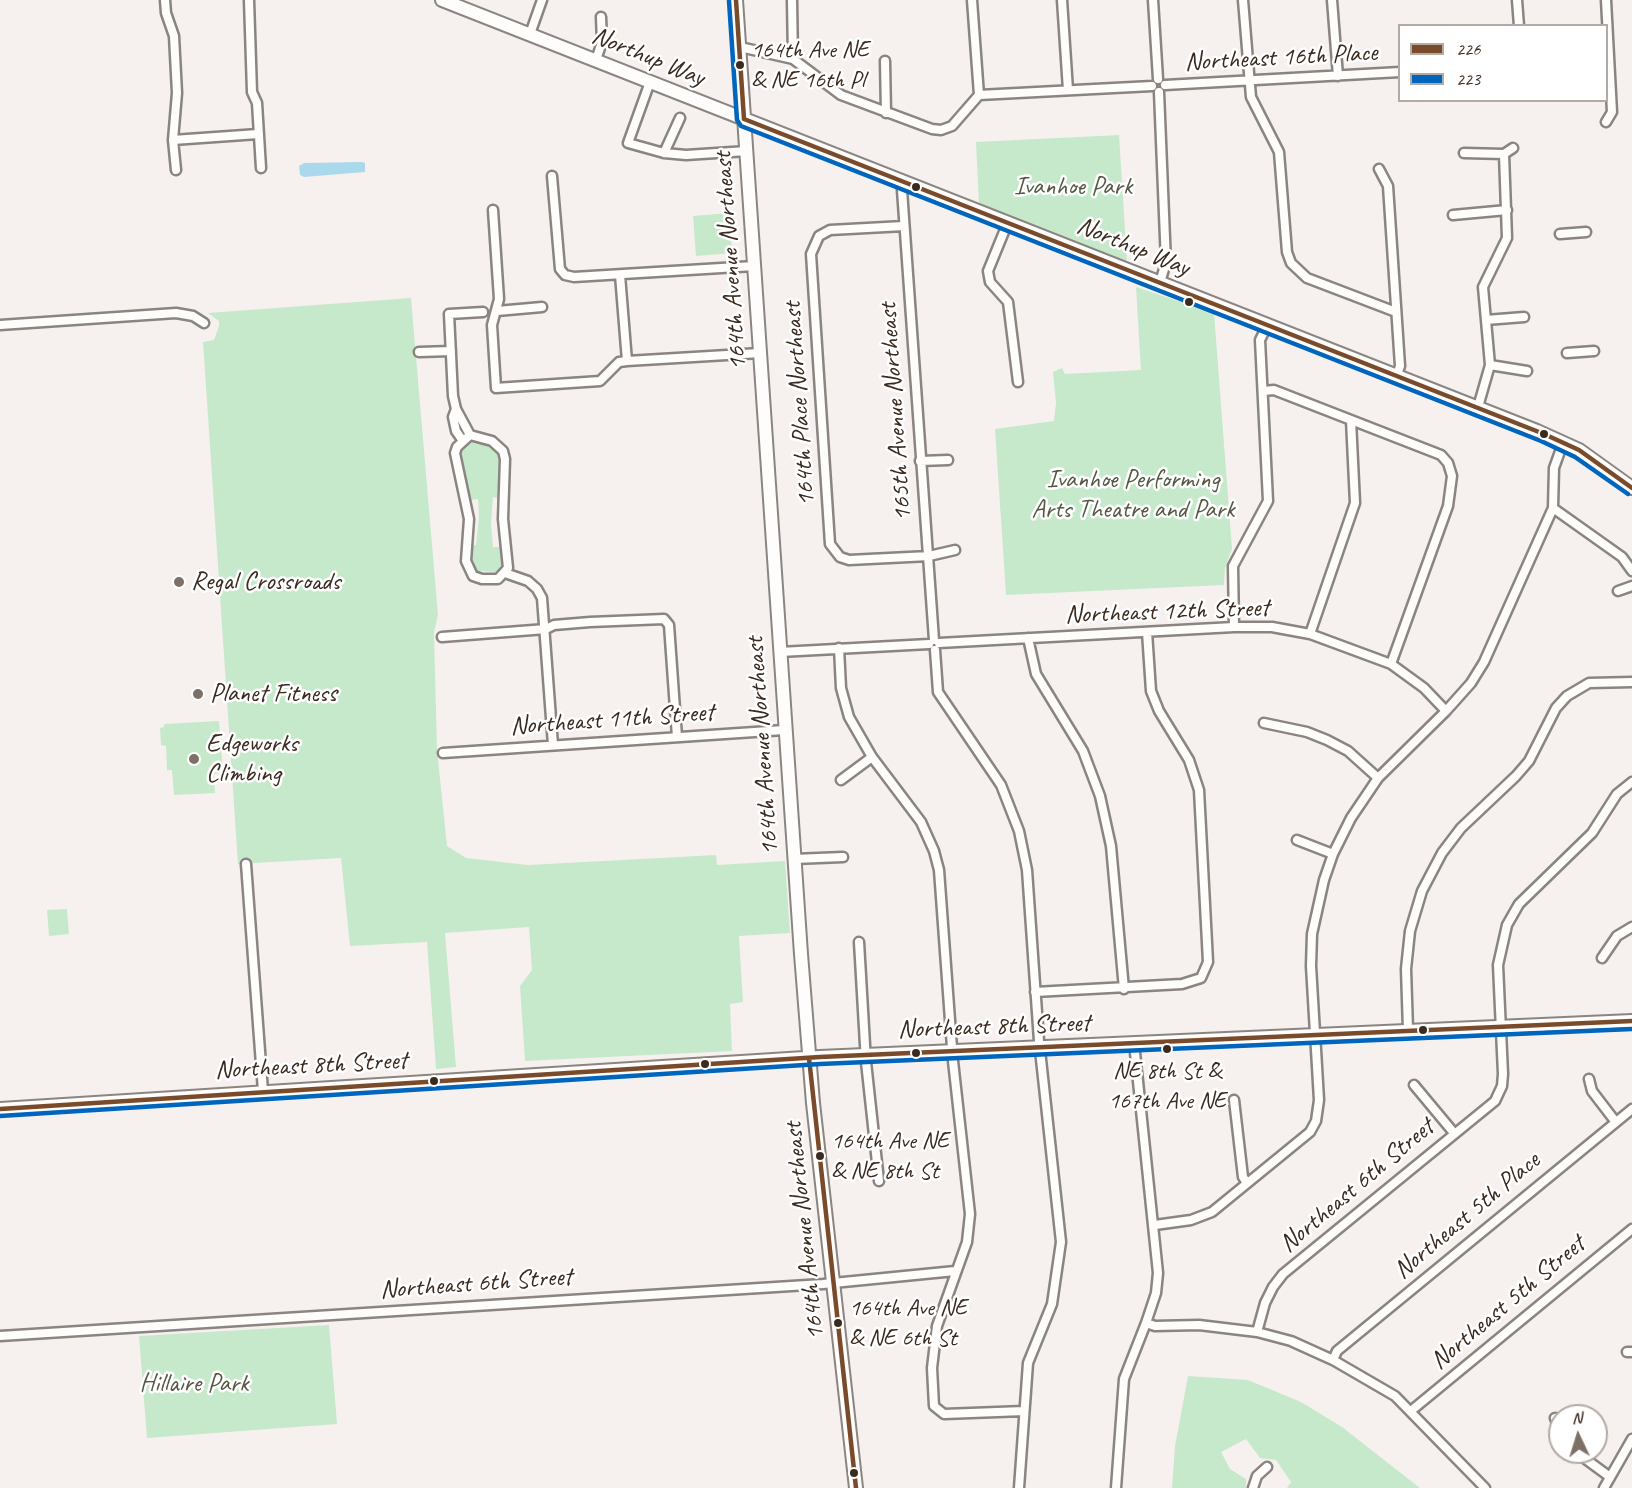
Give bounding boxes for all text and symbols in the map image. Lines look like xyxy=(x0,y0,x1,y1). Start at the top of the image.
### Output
street label: Northup Way xyxy=(587,20,709,94)
legend xyxy=(1398,24,1608,102)
place label: 164th Ave NE & NE 16th Pl xyxy=(751,37,869,93)
street label: Northeast 16th Place xyxy=(1184,37,1378,79)
text: 226 xyxy=(1456,38,1480,60)
marker: 164th Ave NE & NE 16th Pl xyxy=(734,59,746,71)
text: 223 xyxy=(1456,68,1480,90)
street label: 164th Avenue Northeast xyxy=(708,151,754,371)
park label: Ivanhoe Park xyxy=(1014,171,1132,203)
unlabelled marker xyxy=(910,181,922,193)
street label: Northup Way xyxy=(1072,210,1194,284)
unlabelled marker xyxy=(1183,296,1195,308)
street label: 164th Place Northeast xyxy=(777,301,823,507)
street label: 165th Avenue Northeast xyxy=(873,302,919,522)
unlabelled marker xyxy=(1538,428,1550,440)
park label: Ivanhoe Performing Arts Theatre and Park xyxy=(1032,464,1234,526)
place label: Regal Crossroads xyxy=(191,566,340,598)
marker: Regal Crossroads xyxy=(172,575,186,589)
street label: Northeast 12th Street xyxy=(1064,593,1270,631)
street label: 164th Avenue Northeast xyxy=(740,636,786,856)
place label: Planet Fitness xyxy=(210,678,337,710)
marker: Planet Fitness xyxy=(191,687,205,701)
street label: Northeast 11th Street xyxy=(509,697,715,743)
place label: Edgeworks Climbing xyxy=(206,728,298,790)
marker: Edgeworks Climbing xyxy=(187,752,201,766)
street label: Northeast 8th Street xyxy=(897,1008,1091,1046)
unlabelled marker xyxy=(1417,1024,1429,1036)
marker: NE 8th St & 167th Ave NE xyxy=(1161,1043,1173,1055)
street label: Northeast 8th Street xyxy=(214,1045,408,1087)
unlabelled marker xyxy=(910,1047,922,1059)
unlabelled marker xyxy=(699,1058,711,1070)
place label: NE 8th St & 167th Ave NE xyxy=(1108,1058,1226,1114)
unlabelled marker xyxy=(428,1075,440,1087)
street label: Northeast 6th Street xyxy=(1273,1112,1441,1260)
street label: 164th Avenue Northeast xyxy=(778,1120,832,1342)
place label: 164th Ave NE & NE 8th St xyxy=(831,1128,949,1184)
street label: Northeast 5th Place xyxy=(1387,1146,1547,1286)
marker: 164th Ave NE & NE 8th St xyxy=(814,1150,826,1162)
street label: Northeast 5th Street xyxy=(1424,1229,1592,1377)
street label: Northeast 6th Street xyxy=(379,1262,573,1306)
place label: 164th Ave NE & NE 6th St xyxy=(849,1295,967,1351)
marker: 164th Ave NE & NE 6th St xyxy=(832,1317,844,1329)
park label: Hillaire Park xyxy=(139,1368,249,1400)
north arrow xyxy=(1548,1404,1608,1464)
text: N xyxy=(1571,1408,1583,1428)
unlabelled marker xyxy=(848,1467,860,1479)

